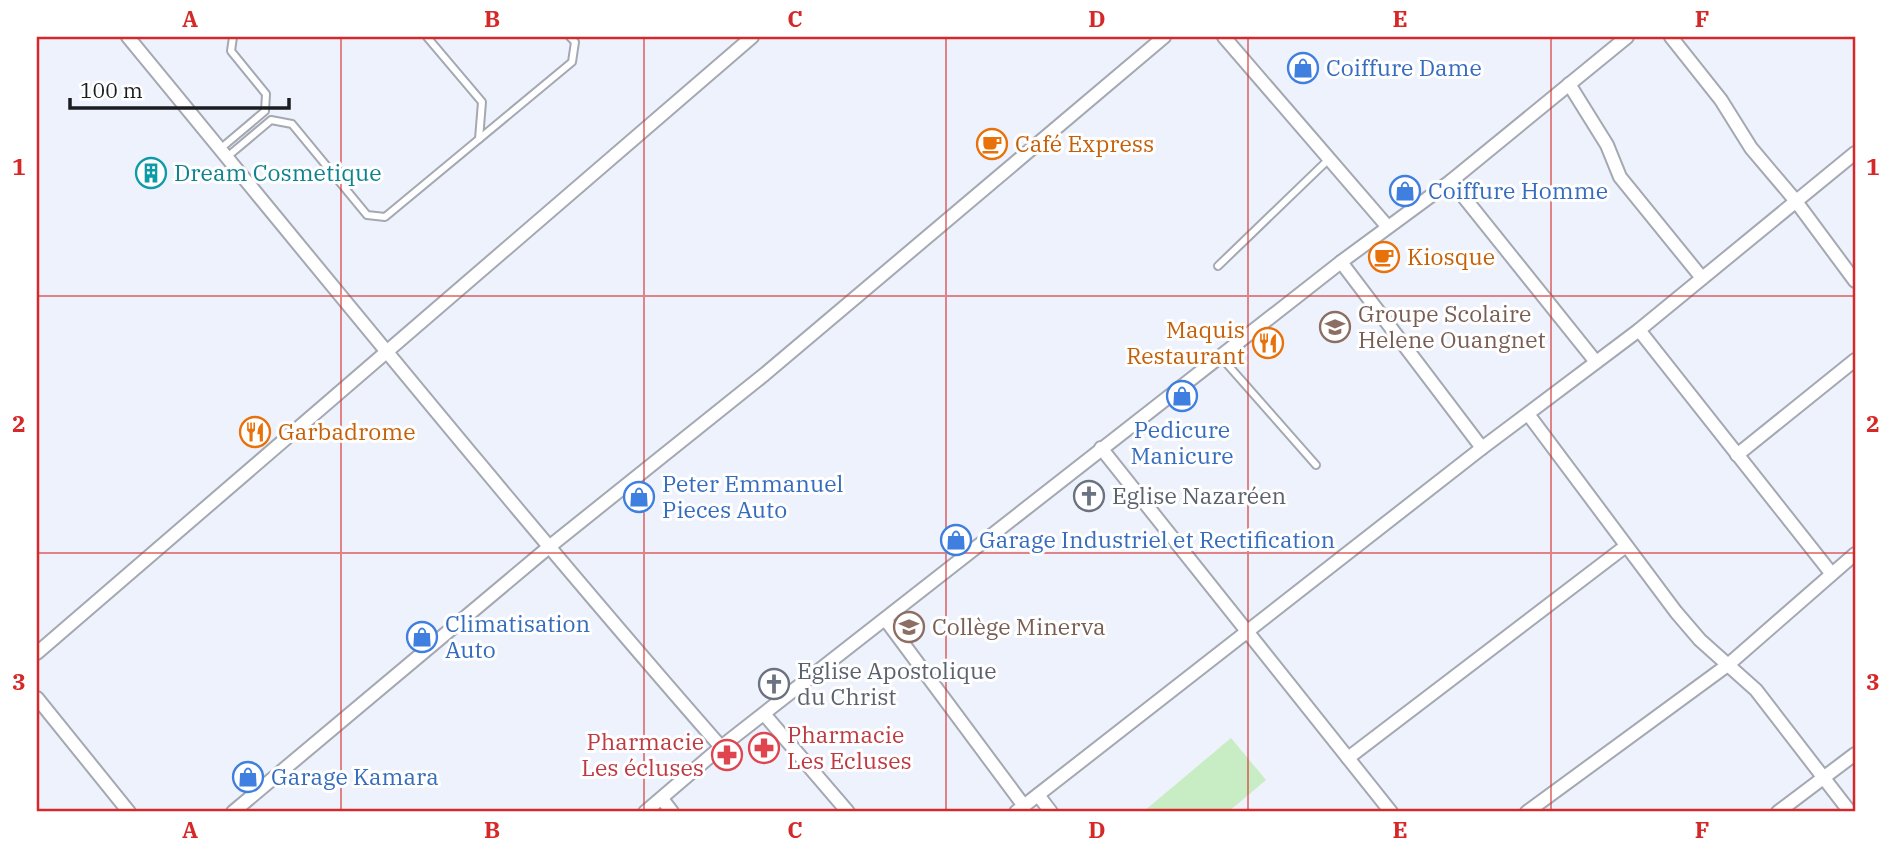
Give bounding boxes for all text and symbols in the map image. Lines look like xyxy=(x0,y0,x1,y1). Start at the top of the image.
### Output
text: A xyxy=(182,3,198,33)
text: B xyxy=(484,3,500,33)
text: C xyxy=(787,3,803,33)
text: D xyxy=(1088,3,1106,33)
text: E xyxy=(1392,3,1408,33)
text: F xyxy=(1695,3,1709,33)
shop icon: Coiffure Dame xyxy=(1286,51,1320,85)
place label: Coiffure Dame xyxy=(1326,52,1482,82)
scale bar xyxy=(70,66,289,110)
text: 100 m xyxy=(80,76,143,104)
cafe icon: Café Express xyxy=(975,127,1009,161)
place label: Café Express xyxy=(1015,128,1154,158)
text: 1 xyxy=(12,151,26,181)
text: 1 xyxy=(1866,151,1880,181)
building icon: Dream Cosmetique xyxy=(134,156,168,190)
place label: Dream Cosmetique xyxy=(174,157,382,187)
shop icon: Coiffure Homme xyxy=(1388,174,1422,208)
place label: Coiffure Homme xyxy=(1428,175,1608,205)
cafe icon: Kiosque xyxy=(1367,240,1401,274)
place label: Kiosque xyxy=(1407,241,1495,271)
place label: Groupe Scolaire Helene Ouangnet xyxy=(1358,298,1546,354)
school or university icon: Groupe Scolaire Helene Ouangnet xyxy=(1318,310,1352,344)
place label: Maquis Restaurant xyxy=(1126,314,1245,370)
restaurant icon: Maquis Restaurant xyxy=(1251,326,1285,360)
shop icon: Pedicure Manicure xyxy=(1165,379,1199,413)
text: 2 xyxy=(12,408,26,438)
text: 2 xyxy=(1866,408,1880,438)
place label: Pedicure Manicure xyxy=(1130,414,1234,470)
restaurant icon: Garbadrome xyxy=(238,415,272,449)
place label: Garbadrome xyxy=(278,416,416,446)
place label: Peter Emmanuel Pieces Auto xyxy=(662,468,844,524)
church icon: Eglise Nazaréen xyxy=(1072,479,1106,513)
shop icon: Peter Emmanuel Pieces Auto xyxy=(622,480,656,514)
place label: Eglise Nazaréen xyxy=(1112,480,1286,510)
shop icon: Garage Industriel et Rectification xyxy=(939,523,973,557)
place label: Garage Industriel et Rectification xyxy=(979,524,1335,554)
place label: Climatisation Auto xyxy=(445,608,590,664)
school or university icon: Collège Minerva xyxy=(892,610,926,644)
place label: Collège Minerva xyxy=(932,611,1106,641)
shop icon: Climatisation Auto xyxy=(405,620,439,654)
place label: Eglise Apostolique du Christ xyxy=(797,655,997,711)
text: 3 xyxy=(12,666,26,696)
text: 3 xyxy=(1866,666,1880,696)
church icon: Eglise Apostolique du Christ xyxy=(757,667,791,701)
place label: Pharmacie Les Ecluses xyxy=(787,719,912,775)
place label: Pharmacie Les écluses xyxy=(581,726,704,782)
pharmacy icon: Pharmacie Les Ecluses xyxy=(747,731,781,765)
pharmacy icon: Pharmacie Les écluses xyxy=(710,738,744,772)
shop icon: Garage Kamara xyxy=(231,760,265,794)
place label: Garage Kamara xyxy=(271,761,439,791)
text: A xyxy=(182,814,198,844)
text: B xyxy=(484,814,500,844)
text: C xyxy=(787,814,803,844)
text: D xyxy=(1088,814,1106,844)
text: E xyxy=(1392,814,1408,844)
text: F xyxy=(1695,814,1709,844)

